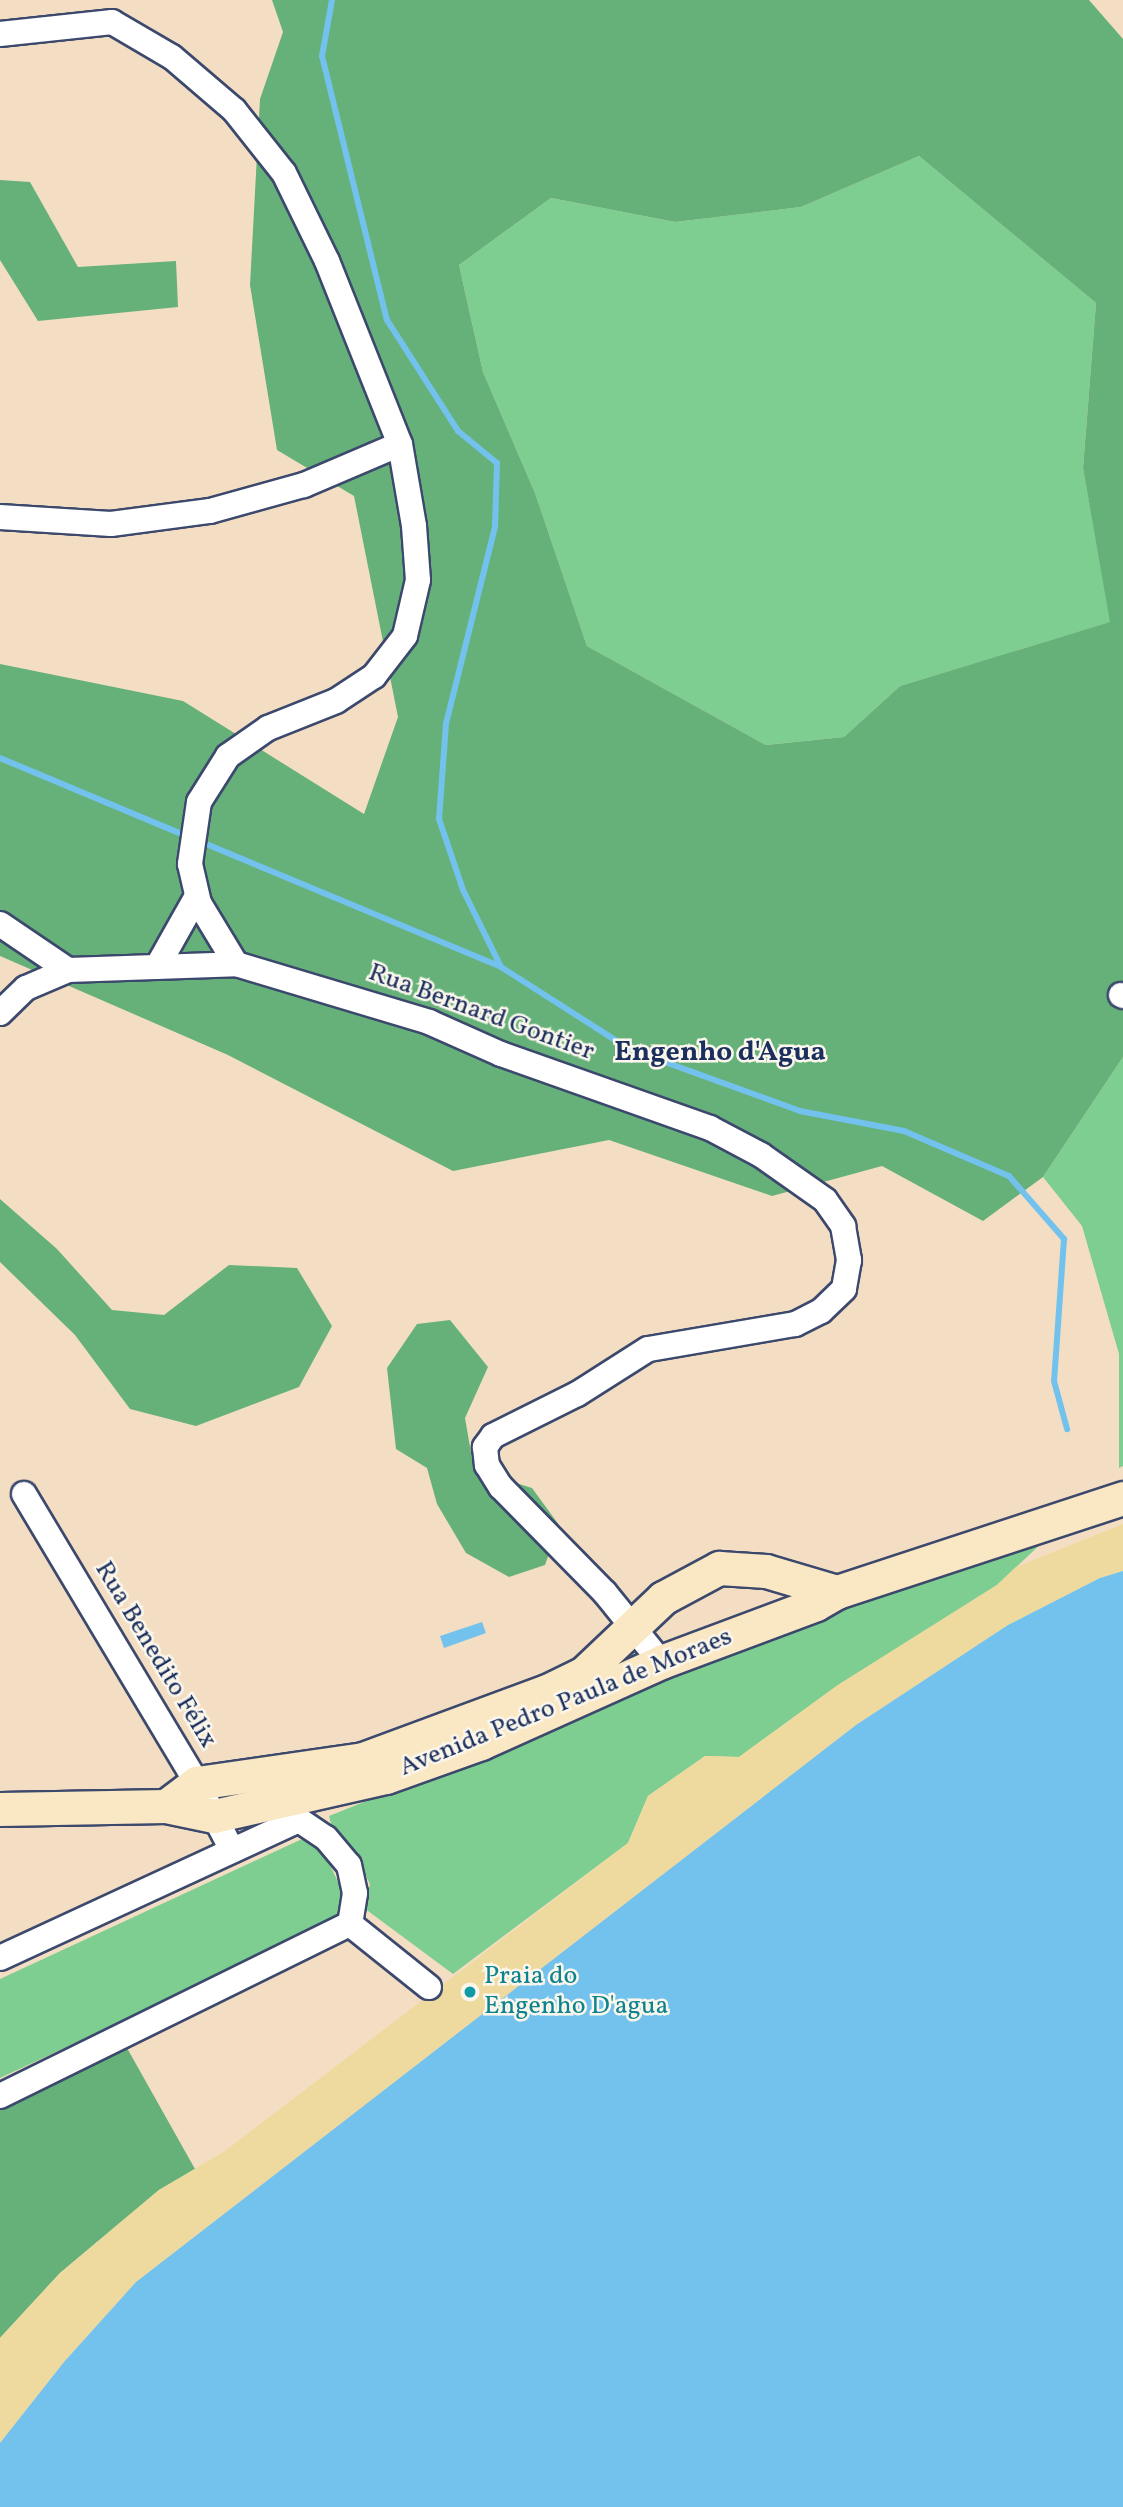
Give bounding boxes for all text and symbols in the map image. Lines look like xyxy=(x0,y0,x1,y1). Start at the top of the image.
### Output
street label: Rua Bernard Gontier xyxy=(364,958,598,1068)
district label: Engenho d'Agua xyxy=(614,1036,826,1070)
street label: Rua Benedito Félix xyxy=(87,1556,223,1754)
street label: Avenida Pedro Paula de Moraes xyxy=(395,1622,737,1784)
place label: Praia do Engenho D'agua xyxy=(484,1961,669,2022)
marker: Praia do Engenho D'agua xyxy=(462,1984,478,2000)

